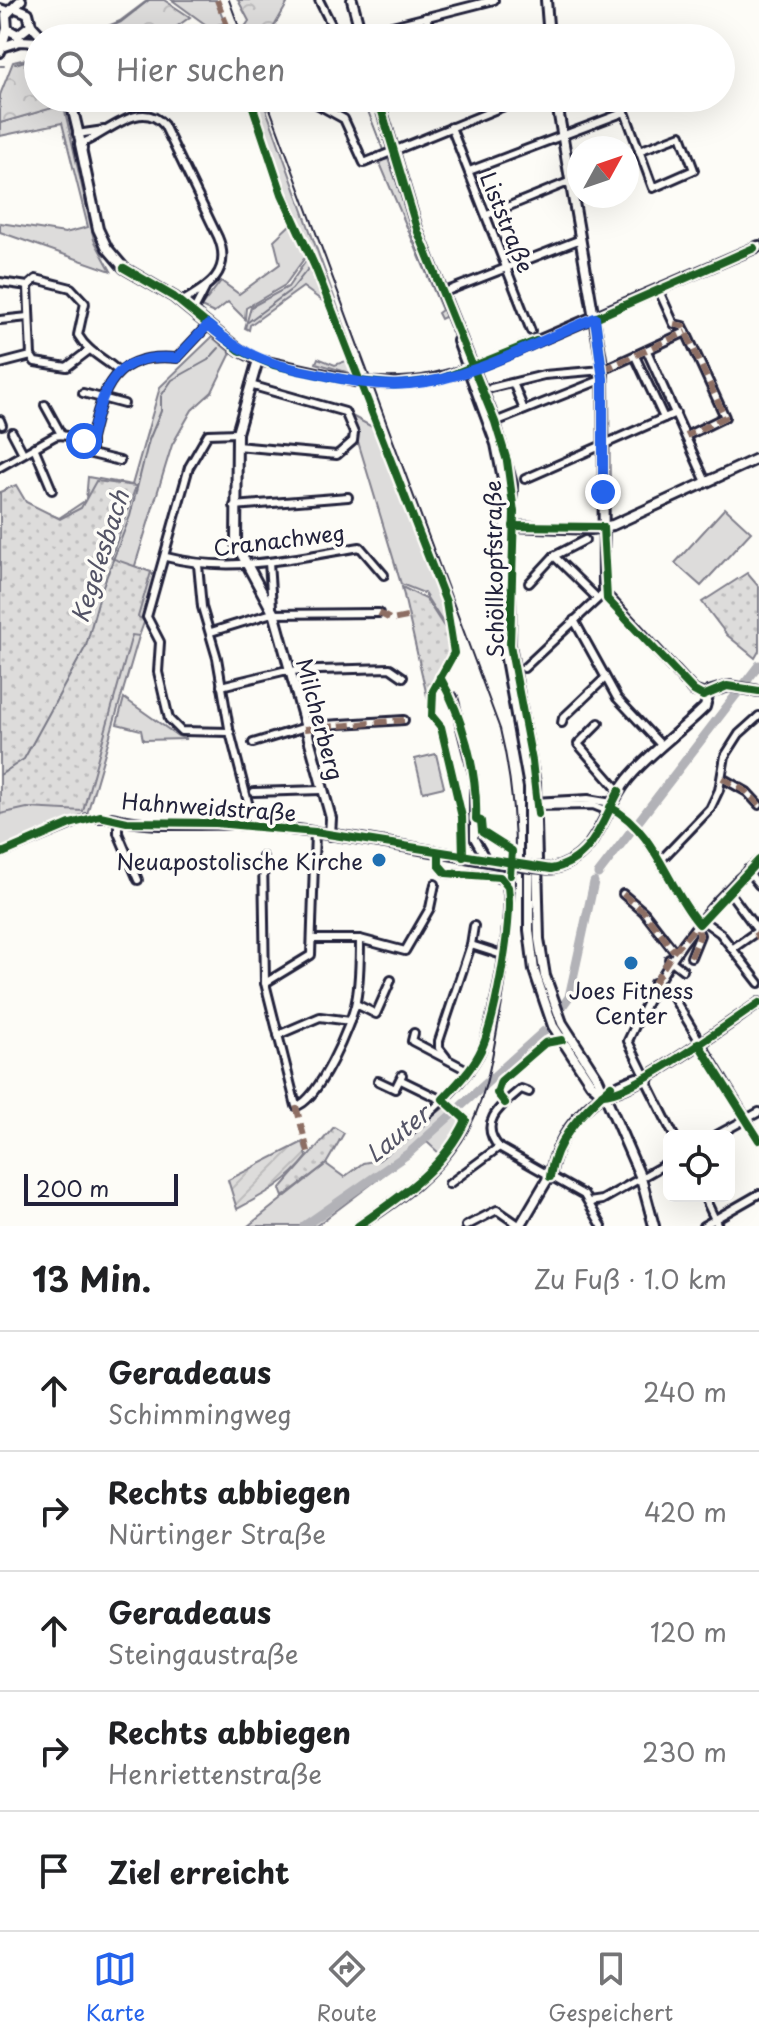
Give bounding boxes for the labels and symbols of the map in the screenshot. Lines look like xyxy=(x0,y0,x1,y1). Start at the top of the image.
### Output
north arrow xyxy=(567,136,639,208)
street label: Liststraße xyxy=(473,166,543,278)
route start xyxy=(66,423,102,459)
route end xyxy=(585,474,621,510)
street label: Schöllkopfstraße xyxy=(475,480,511,658)
water label: Kegelesbach xyxy=(61,484,138,627)
street label: Cranachweg xyxy=(211,515,347,563)
street label: Milcherberg xyxy=(289,654,353,784)
street label: Hahnweidstraße xyxy=(121,783,297,829)
place label: Neuapostolische Kirche xyxy=(116,844,363,877)
marker: Neuapostolische Kirche xyxy=(370,851,388,869)
marker: Joes Fitness Center xyxy=(622,954,640,972)
place label: Joes Fitness Center xyxy=(569,973,693,1031)
water label: Lauter xyxy=(357,1093,440,1170)
scale bar xyxy=(24,1170,178,1206)

